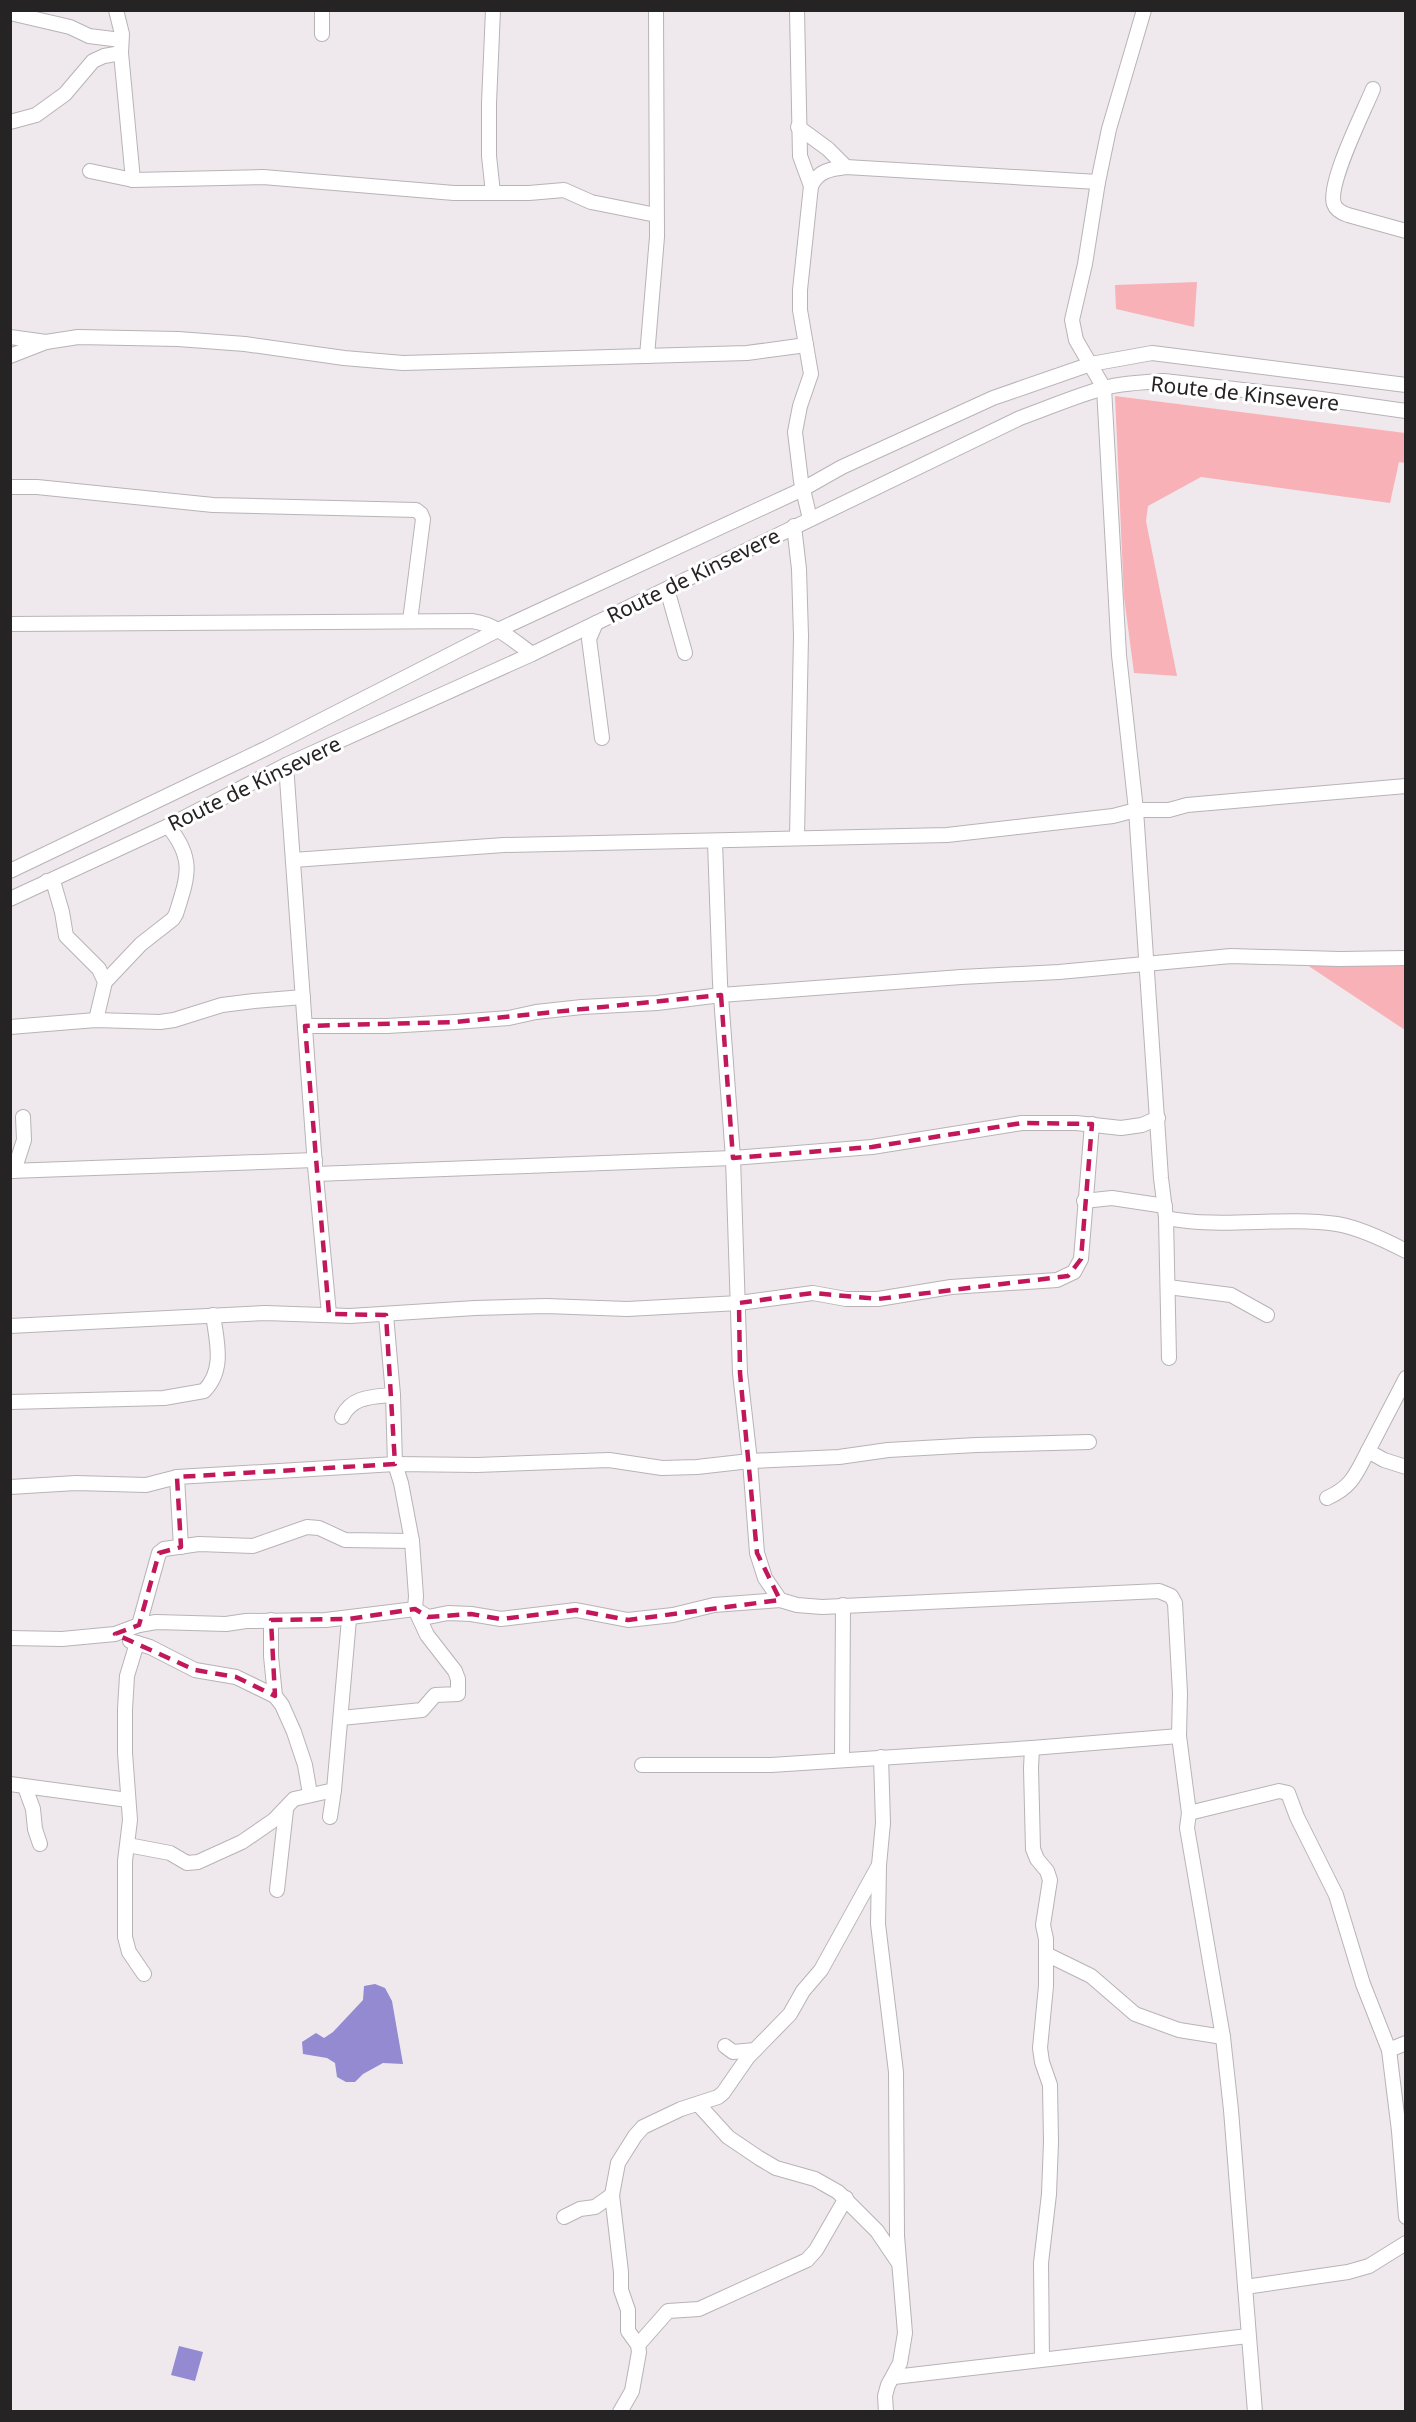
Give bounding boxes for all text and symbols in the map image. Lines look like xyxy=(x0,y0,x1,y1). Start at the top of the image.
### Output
street label: Route de Kinsevere xyxy=(1149,369,1341,417)
street label: Route de Kinsevere xyxy=(602,521,784,629)
street label: Route de Kinsevere xyxy=(163,729,345,837)

